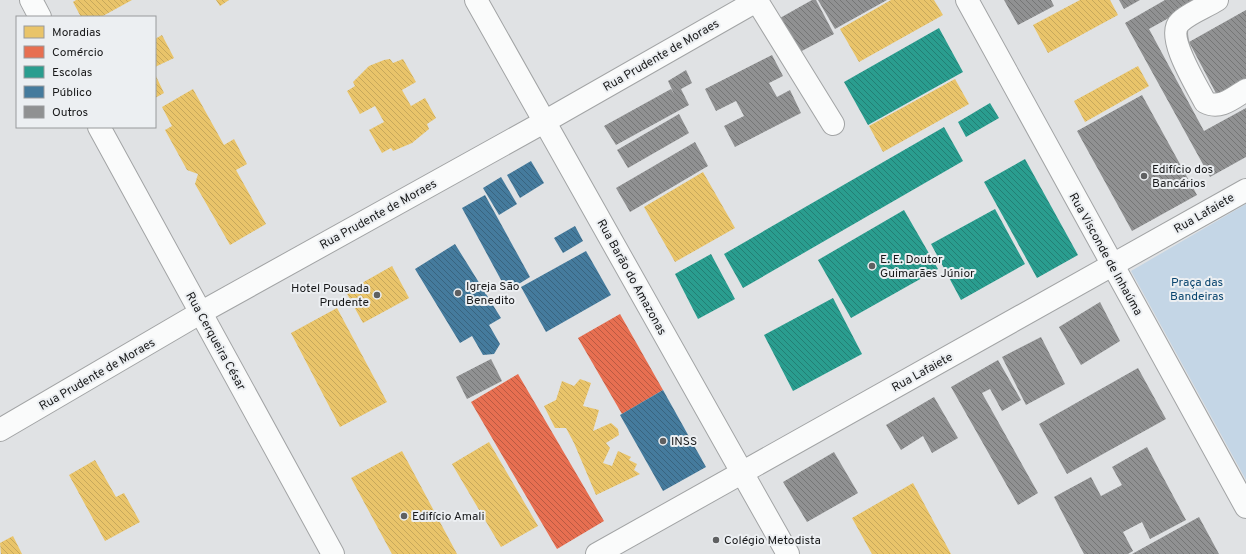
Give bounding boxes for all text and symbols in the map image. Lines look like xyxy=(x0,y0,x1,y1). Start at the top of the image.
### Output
legend xyxy=(16,16,156,128)
street label: Rua Prudente de Moraes xyxy=(601,16,722,96)
text: Moradias xyxy=(52,25,101,41)
text: Comércio xyxy=(52,45,104,61)
text: Escolas xyxy=(52,65,92,81)
text: Público xyxy=(52,85,92,101)
text: Outros xyxy=(52,105,88,121)
place label: Edifício dos Bancários xyxy=(1152,162,1213,192)
marker: Edifício dos Bancários xyxy=(1139,171,1149,181)
street label: Rua Prudente de Moraes xyxy=(317,176,440,254)
street label: Rua Visconde de Inhaúma xyxy=(1065,190,1146,319)
street label: Rua Lafaiete xyxy=(1171,190,1238,238)
street label: Rua Barão do Amazonas xyxy=(593,217,670,338)
place label: E. E. Doutor Guimarães Júnior xyxy=(880,252,975,282)
marker: E. E. Doutor Guimarães Júnior xyxy=(867,261,877,271)
park label: Praça das Bandeiras xyxy=(1170,275,1224,305)
place label: Igreja São Benedito xyxy=(466,279,520,309)
place label: Hotel Pousada Prudente xyxy=(291,281,369,311)
marker: Igreja São Benedito xyxy=(453,288,463,298)
street label: Rua Cerqueira César xyxy=(181,290,249,394)
marker: Hotel Pousada Prudente xyxy=(372,290,382,300)
street label: Rua Prudente de Moraes xyxy=(37,335,158,415)
street label: Rua Lafaiete xyxy=(889,350,956,396)
place label: INSS xyxy=(671,434,697,450)
marker: INSS xyxy=(658,436,668,446)
place label: Edifício Amali xyxy=(412,509,485,525)
marker: Edifício Amali xyxy=(399,511,409,521)
place label: Colégio Metodista xyxy=(724,533,821,549)
marker: Colégio Metodista xyxy=(711,535,721,545)

